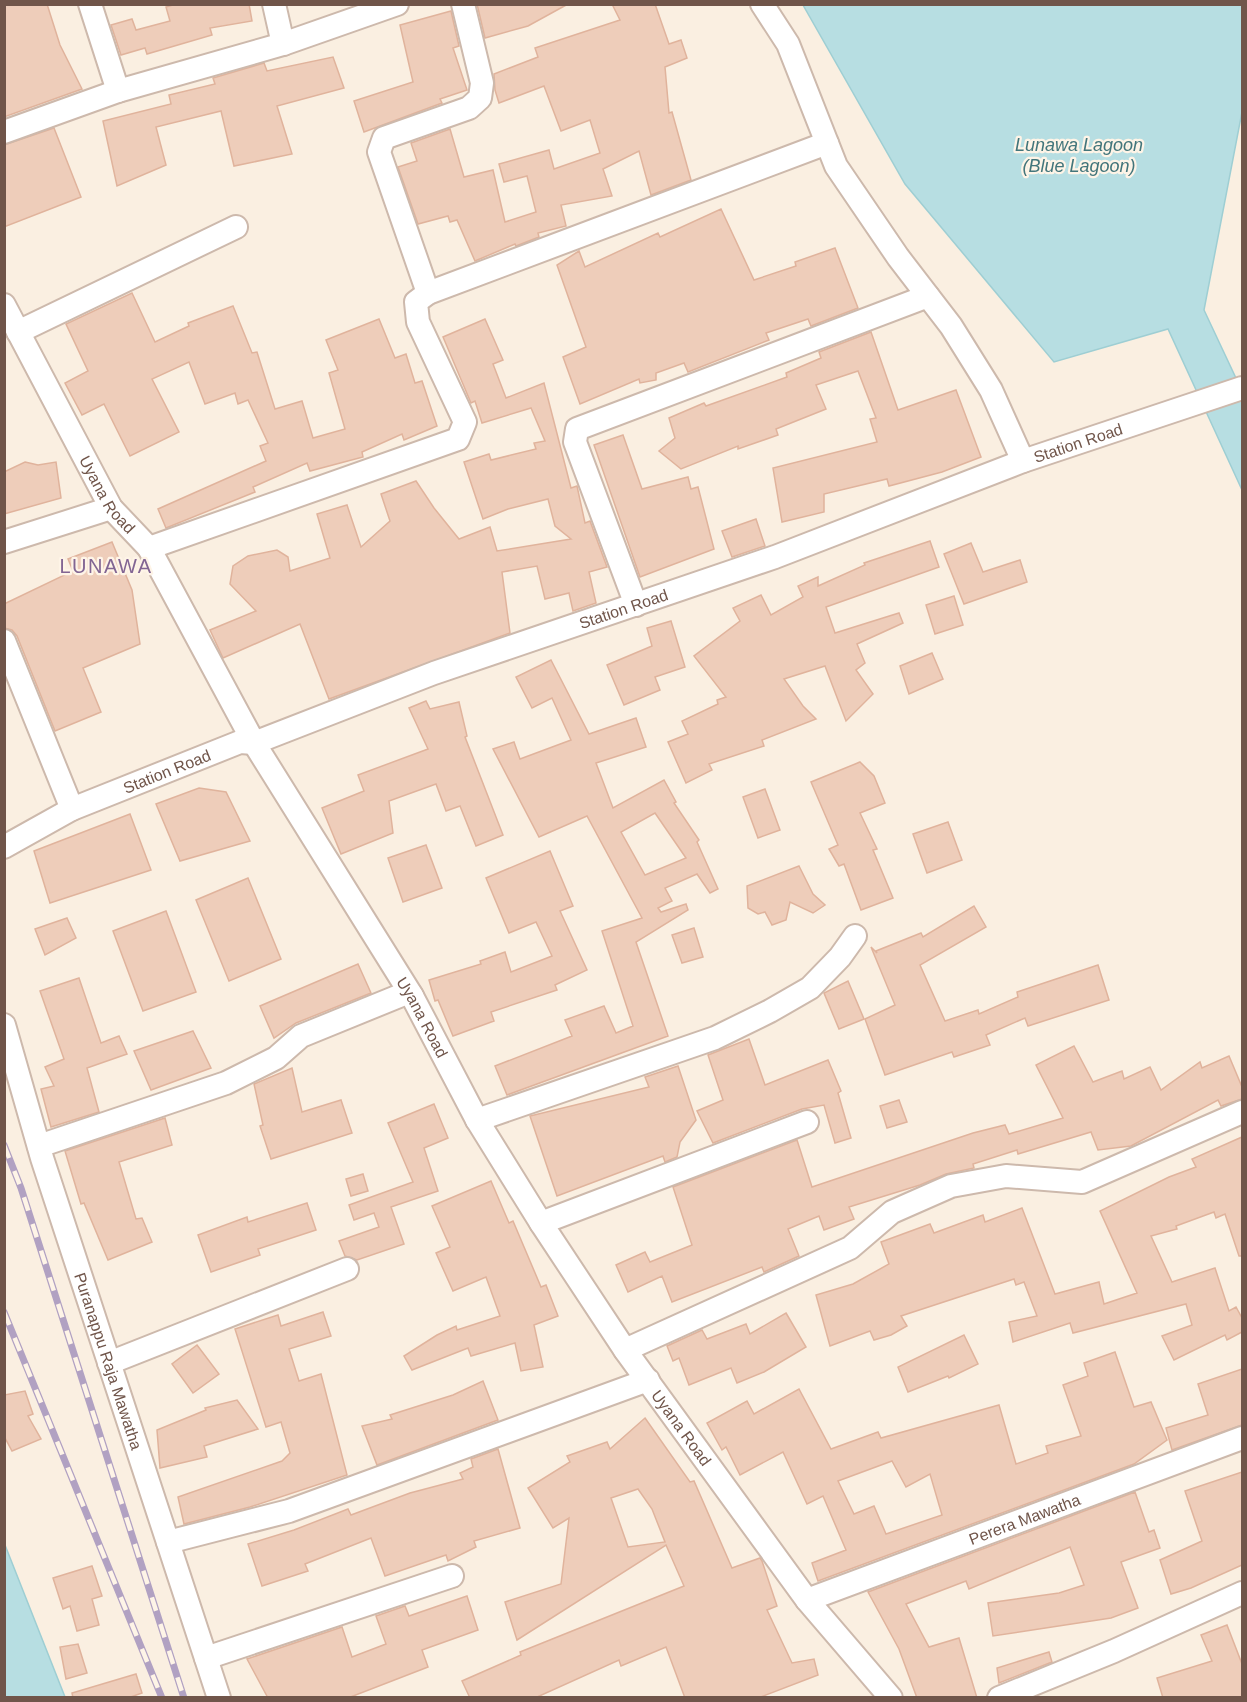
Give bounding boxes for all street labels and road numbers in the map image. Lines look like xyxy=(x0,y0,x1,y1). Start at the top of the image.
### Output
street label: Station Road xyxy=(1031,420,1125,465)
street label: Uyana Road xyxy=(76,453,139,536)
street label: Station Road xyxy=(577,586,670,632)
street label: Station Road xyxy=(121,746,213,796)
street label: Uyana Road xyxy=(394,974,451,1060)
street label: Puranappu Raja Mawatha xyxy=(72,1270,145,1452)
street label: Uyana Road xyxy=(648,1387,715,1469)
street label: Perera Mawatha xyxy=(966,1491,1083,1547)

